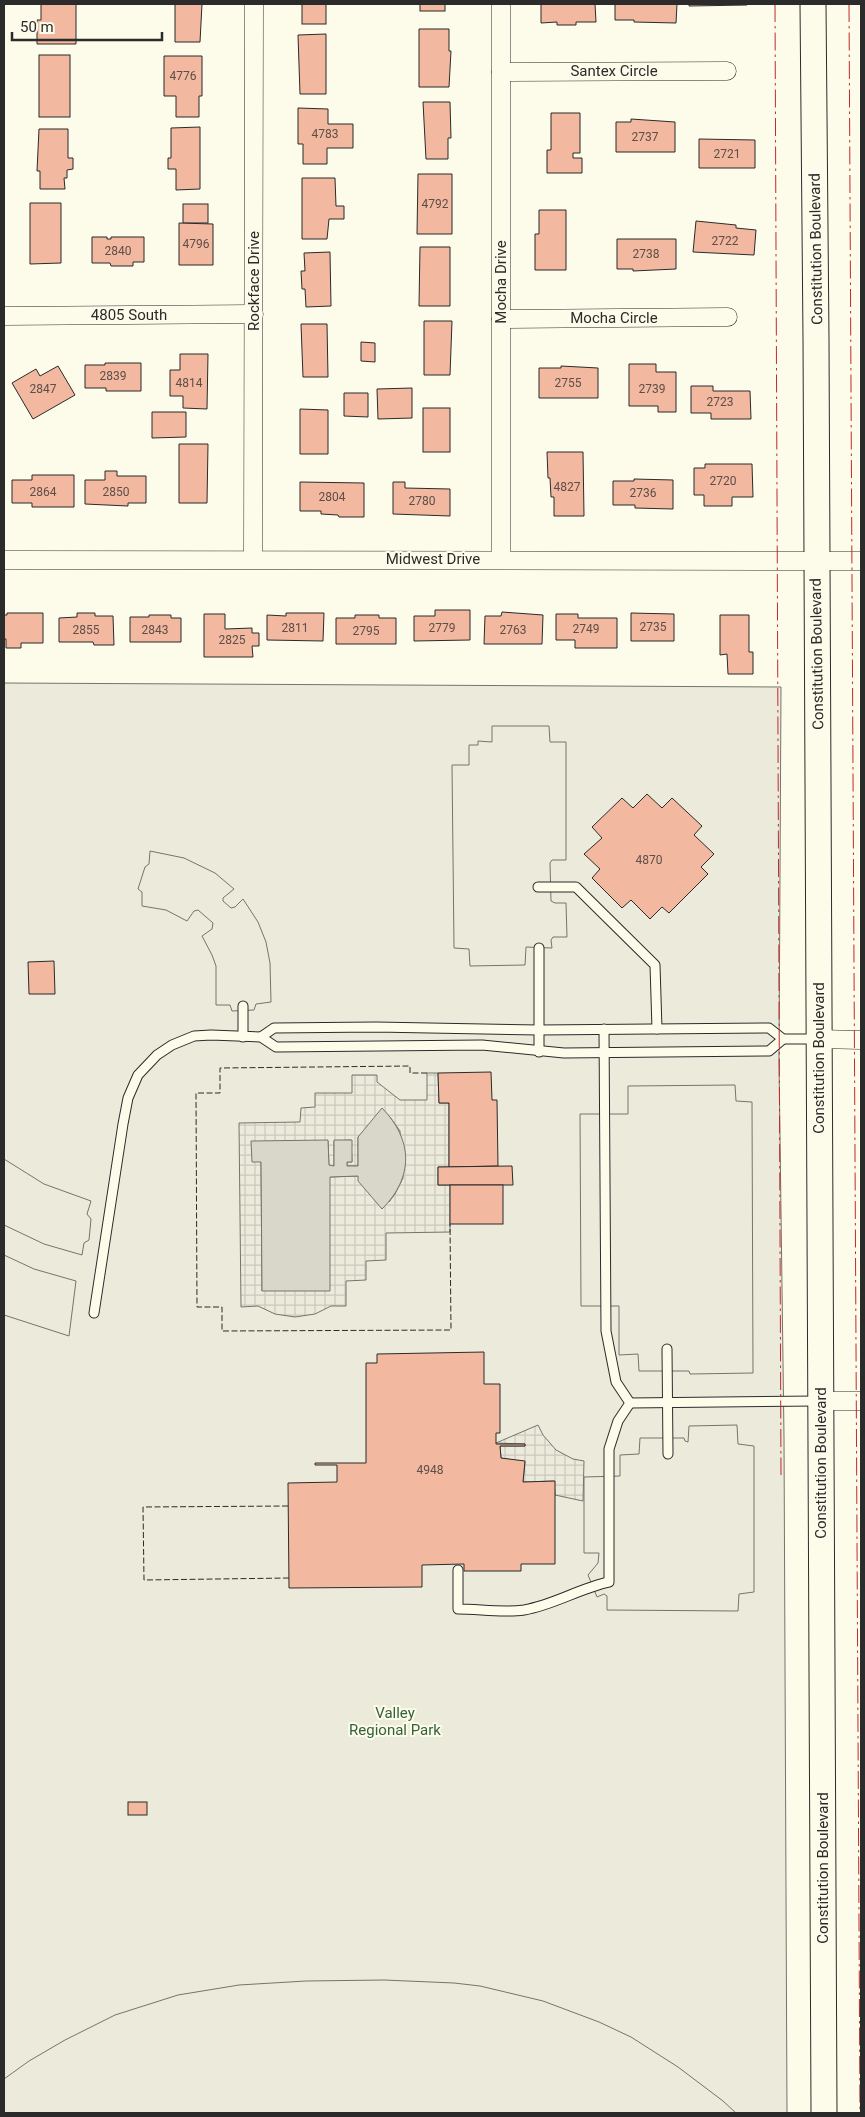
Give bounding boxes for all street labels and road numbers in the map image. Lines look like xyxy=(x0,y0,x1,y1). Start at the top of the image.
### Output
street label: Santex Circle xyxy=(570,62,658,80)
street label: Constitution Boulevard xyxy=(806,173,826,325)
street label: Rockface Drive xyxy=(245,231,263,331)
street label: Mocha Drive xyxy=(492,240,510,324)
street label: 4805 South xyxy=(91,306,167,324)
street label: Mocha Circle xyxy=(570,309,658,327)
street label: Midwest Drive xyxy=(386,550,480,568)
street label: Constitution Boulevard xyxy=(807,578,827,730)
street label: Constitution Boulevard xyxy=(810,982,828,1134)
street label: Constitution Boulevard xyxy=(812,1387,830,1539)
street label: Constitution Boulevard xyxy=(814,1792,832,1944)

